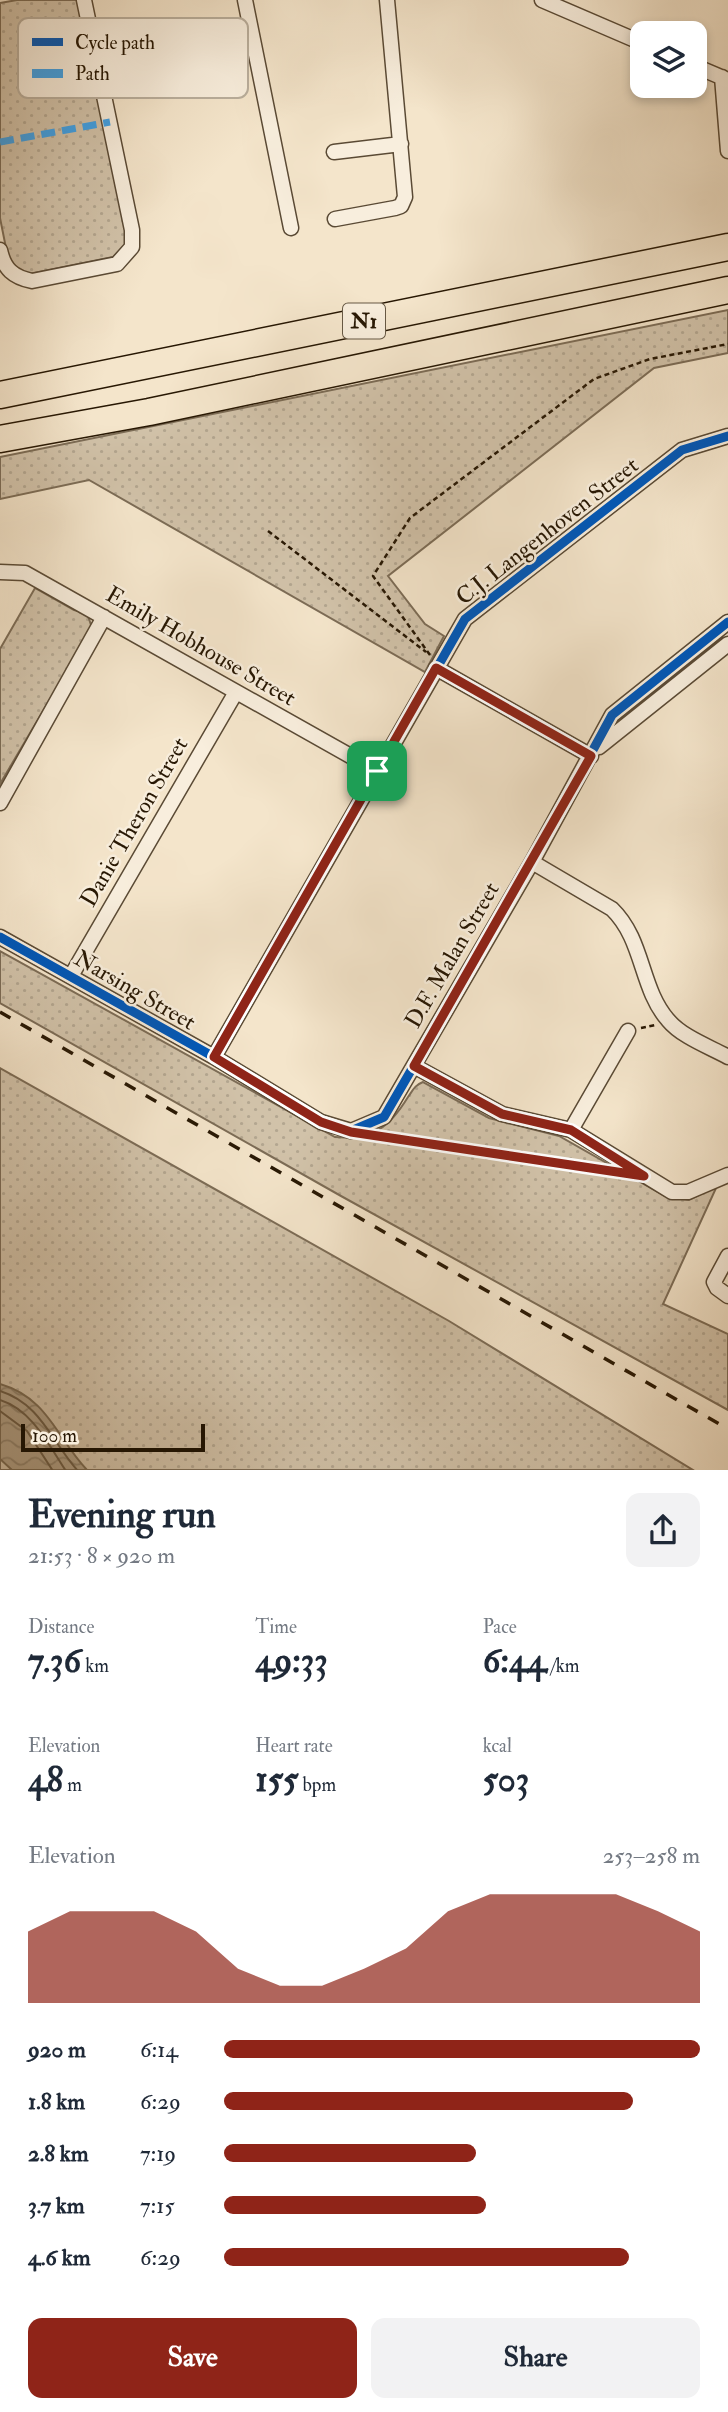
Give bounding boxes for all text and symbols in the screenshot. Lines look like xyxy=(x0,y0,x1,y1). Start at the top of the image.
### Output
legend xyxy=(18,18,248,98)
map controls xyxy=(630,21,707,98)
button: layers xyxy=(630,21,707,98)
text: Cycle path xyxy=(75,31,155,56)
text: Path xyxy=(75,62,110,86)
road number: N1 xyxy=(343,304,385,338)
street label: C.J. Langenhoven Street xyxy=(450,451,644,611)
street label: Emily Hobhouse Street xyxy=(101,580,301,712)
street label: Danie Theron Street xyxy=(74,732,194,912)
pin xyxy=(347,741,407,801)
icon: arrive xyxy=(358,752,396,790)
street label: D.F. Malan Street xyxy=(398,877,506,1033)
street label: Narsing Street xyxy=(69,944,201,1036)
scale bar xyxy=(21,1422,205,1453)
text: 100 m xyxy=(32,1424,77,1448)
text: Evening run xyxy=(28,1491,216,1539)
button: share xyxy=(626,1493,700,1567)
text: 21:53 · 8 × 920 m xyxy=(28,1541,175,1570)
text: Distance xyxy=(28,1615,94,1639)
text: Time xyxy=(255,1615,297,1639)
text: Pace xyxy=(483,1615,517,1639)
text: 7.36 xyxy=(28,1639,81,1683)
text: 49:33 xyxy=(255,1639,328,1683)
text: 6:44 xyxy=(483,1639,547,1683)
text: km xyxy=(81,1654,109,1678)
text: /km xyxy=(547,1654,579,1678)
text: Elevation xyxy=(28,1734,100,1758)
text: Heart rate xyxy=(255,1734,333,1758)
text: kcal xyxy=(483,1734,512,1758)
text: 48 xyxy=(28,1758,63,1802)
text: 155 xyxy=(255,1758,298,1802)
text: 503 xyxy=(483,1758,529,1802)
text: m xyxy=(63,1773,82,1797)
text: bpm xyxy=(298,1773,336,1797)
text: Elevation xyxy=(28,1841,116,1870)
text: 253–258 m xyxy=(603,1841,700,1870)
text: 920 m xyxy=(28,2035,86,2064)
text: 6:14 xyxy=(140,2035,178,2064)
text: 1.8 km xyxy=(28,2087,85,2116)
text: 6:29 xyxy=(140,2087,181,2116)
text: 2.8 km xyxy=(28,2139,89,2168)
text: 7:19 xyxy=(140,2139,176,2168)
text: 3.7 km xyxy=(28,2191,85,2220)
text: 7:15 xyxy=(140,2191,175,2220)
text: 4.6 km xyxy=(28,2243,91,2272)
text: 6:29 xyxy=(140,2243,181,2272)
button: Save xyxy=(28,2318,357,2398)
button: Share xyxy=(371,2318,700,2398)

